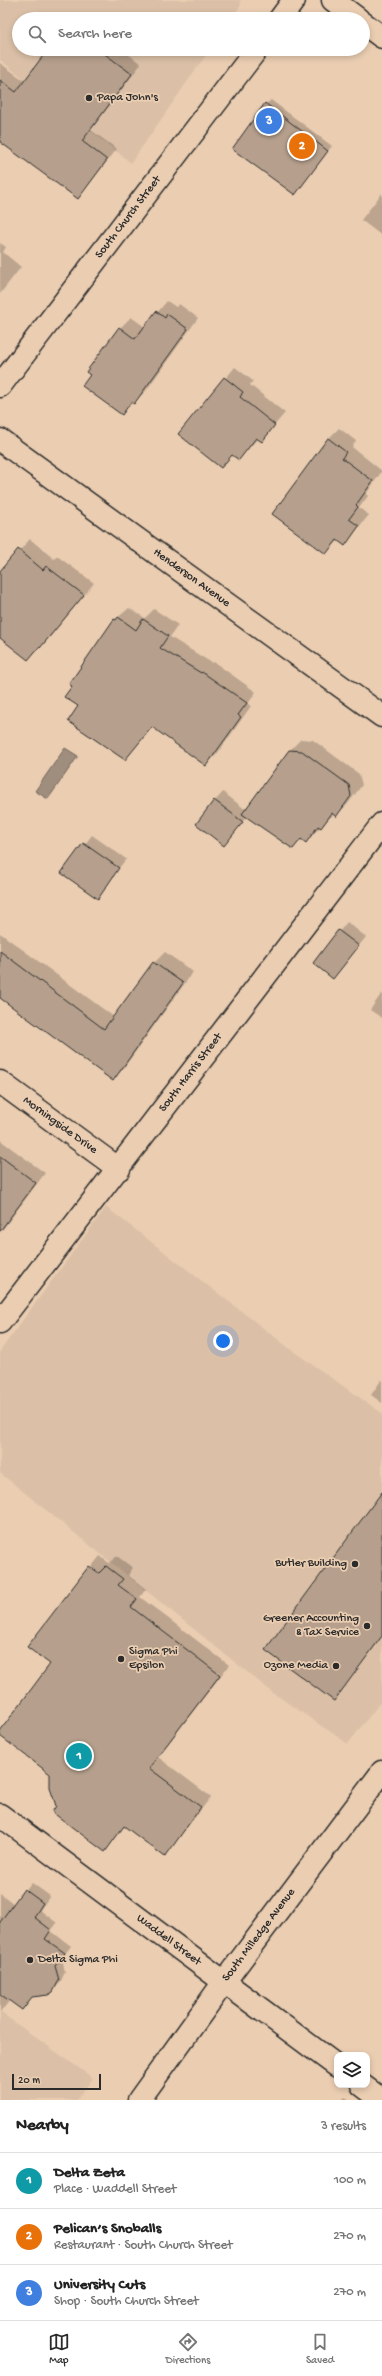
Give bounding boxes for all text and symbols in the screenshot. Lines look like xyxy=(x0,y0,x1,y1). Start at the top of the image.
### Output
search box xyxy=(12,12,370,56)
icon: search xyxy=(26,23,48,45)
text: Search here xyxy=(58,25,132,43)
place label: Papa John's xyxy=(96,91,158,105)
marker: Papa John's xyxy=(84,93,94,103)
pin: 3 xyxy=(256,106,282,136)
pin: 2 xyxy=(289,131,315,161)
street label: South Church Street xyxy=(93,173,165,261)
street label: Henderson Avenue xyxy=(150,546,233,611)
street label: South Harris Street xyxy=(156,1030,226,1115)
street label: Morningside Drive xyxy=(20,1094,100,1158)
your location xyxy=(213,1331,233,1351)
place label: Butler Building xyxy=(274,1557,347,1571)
marker: Butler Building xyxy=(350,1559,360,1569)
place label: Greener Accounting & Tax Service xyxy=(263,1612,360,1640)
marker: Greener Accounting & Tax Service xyxy=(362,1621,372,1631)
place label: Sigma Phi Epsilon xyxy=(129,1645,178,1673)
marker: Sigma Phi Epsilon xyxy=(116,1654,126,1664)
place label: Ozone Media xyxy=(264,1659,328,1673)
marker: Ozone Media xyxy=(331,1661,341,1671)
pin: 1 xyxy=(66,1741,92,1771)
street label: South Milledge Avenue xyxy=(220,1885,299,1985)
street label: Waddell Street xyxy=(133,1912,204,1970)
place label: Delta Sigma Phi xyxy=(37,1953,118,1967)
marker: Delta Sigma Phi xyxy=(25,1955,35,1965)
map controls xyxy=(334,2052,370,2088)
button: layers xyxy=(334,2052,370,2088)
scale bar xyxy=(12,2072,101,2091)
text: 20 m xyxy=(18,2075,40,2087)
text: Nearby xyxy=(16,2116,69,2136)
text: 3 results xyxy=(321,2119,366,2134)
text: Delta Zeta xyxy=(54,2164,125,2182)
text: 1 xyxy=(26,2173,32,2188)
text: 100 m xyxy=(334,2173,366,2188)
text: Place · Waddell Street xyxy=(54,2182,176,2197)
text: Pelican’s Snoballs xyxy=(54,2220,161,2238)
text: 2 xyxy=(26,2229,32,2244)
text: 270 m xyxy=(333,2229,366,2244)
text: Restaurant · South Church Street xyxy=(54,2238,233,2253)
text: University Cuts xyxy=(54,2276,145,2294)
text: 3 xyxy=(26,2285,32,2300)
text: 270 m xyxy=(333,2285,366,2300)
text: Shop · South Church Street xyxy=(54,2294,199,2309)
tab: Map xyxy=(48,2331,70,2367)
tab: Directions xyxy=(166,2331,210,2367)
tab: Saved xyxy=(306,2331,334,2367)

